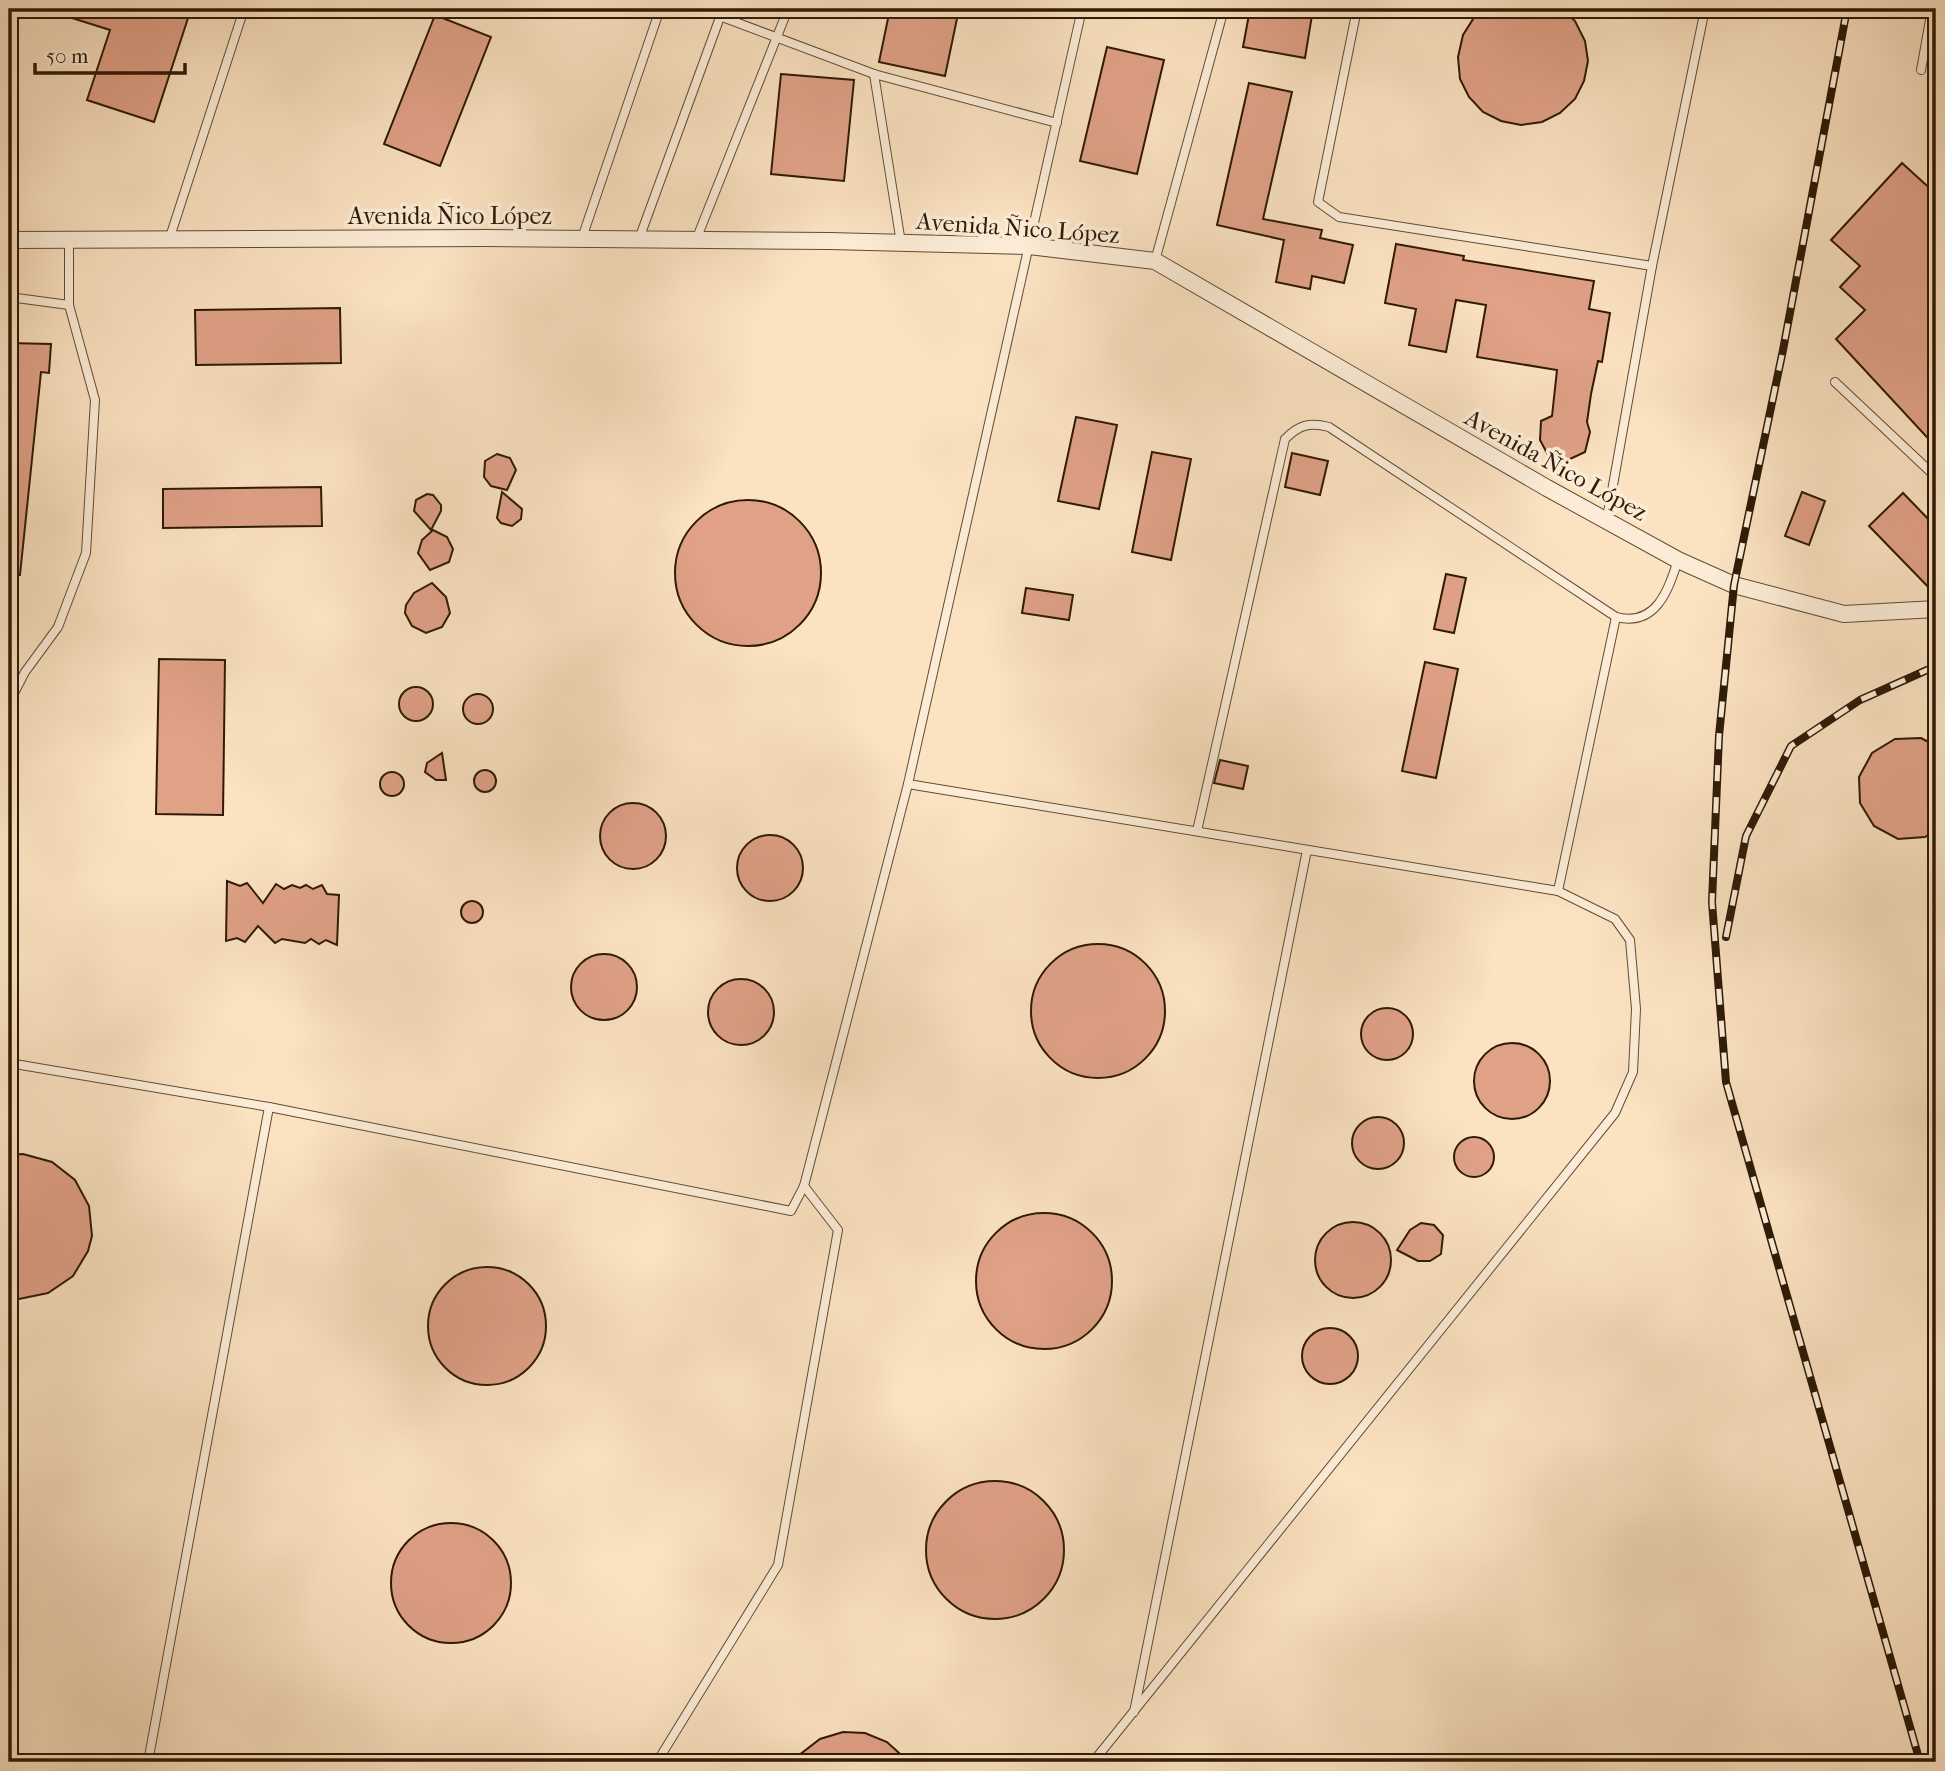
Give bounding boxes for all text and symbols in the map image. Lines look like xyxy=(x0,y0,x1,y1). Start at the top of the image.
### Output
scale bar xyxy=(35,32,186,76)
text: 50 m xyxy=(46,44,89,68)
street label: Avenida Ñico López xyxy=(347,202,552,230)
street label: Avenida Ñico López xyxy=(914,207,1121,249)
street label: Avenida Ñico López xyxy=(1459,403,1652,527)

